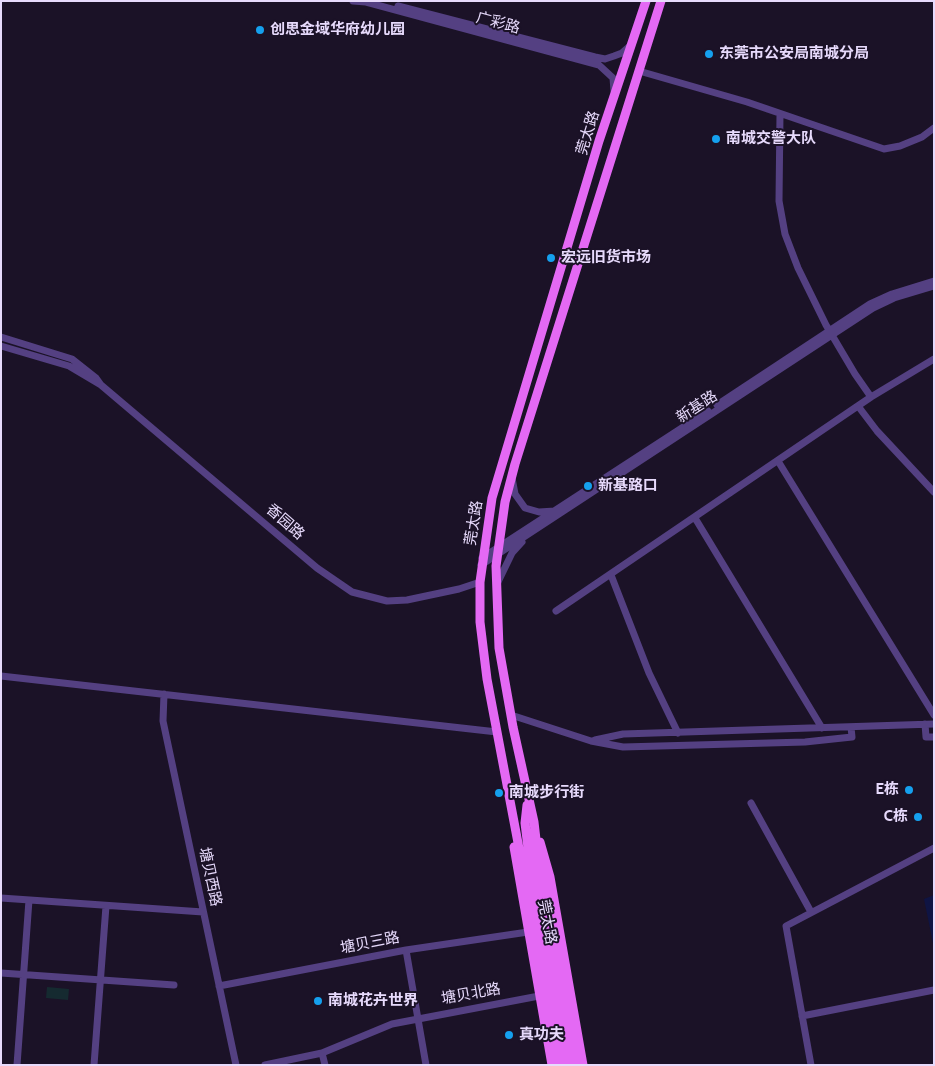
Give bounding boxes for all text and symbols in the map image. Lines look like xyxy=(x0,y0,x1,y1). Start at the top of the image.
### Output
street label: 广彩路 xyxy=(474,8,522,38)
place label: 创思金域华府幼儿园 xyxy=(270,21,405,39)
marker: 创思金域华府幼儿园 xyxy=(254,24,266,36)
place label: 东莞市公安局南城分局 xyxy=(719,45,869,63)
marker: 东莞市公安局南城分局 xyxy=(703,48,715,60)
street label: 莞太路 xyxy=(573,109,603,157)
place label: 南城交警大队 xyxy=(726,130,816,148)
marker: 南城交警大队 xyxy=(710,133,722,145)
place label: 宏远旧货市场 xyxy=(561,249,651,267)
marker: 宏远旧货市场 xyxy=(545,252,557,264)
street label: 新基路 xyxy=(673,387,721,427)
place label: 新基路口 xyxy=(598,477,658,495)
marker: 新基路口 xyxy=(582,480,594,492)
street label: 莞太路 xyxy=(462,499,486,547)
street label: 香园路 xyxy=(262,500,308,544)
place label: E栋 xyxy=(875,781,899,799)
place label: 南城步行街 xyxy=(509,784,584,802)
marker: E栋 xyxy=(903,784,915,796)
marker: 南城步行街 xyxy=(493,787,505,799)
place label: C栋 xyxy=(884,808,908,826)
marker: C栋 xyxy=(912,811,924,823)
street label: 塘贝西路 xyxy=(195,846,225,908)
street label: 莞太路 xyxy=(534,898,560,946)
street label: 塘贝三路 xyxy=(339,928,401,958)
street label: 塘贝北路 xyxy=(440,980,502,1008)
place label: 南城花卉世界 xyxy=(328,992,418,1010)
marker: 南城花卉世界 xyxy=(312,995,324,1007)
place label: 真功夫 xyxy=(519,1026,564,1044)
marker: 真功夫 xyxy=(503,1029,515,1041)

